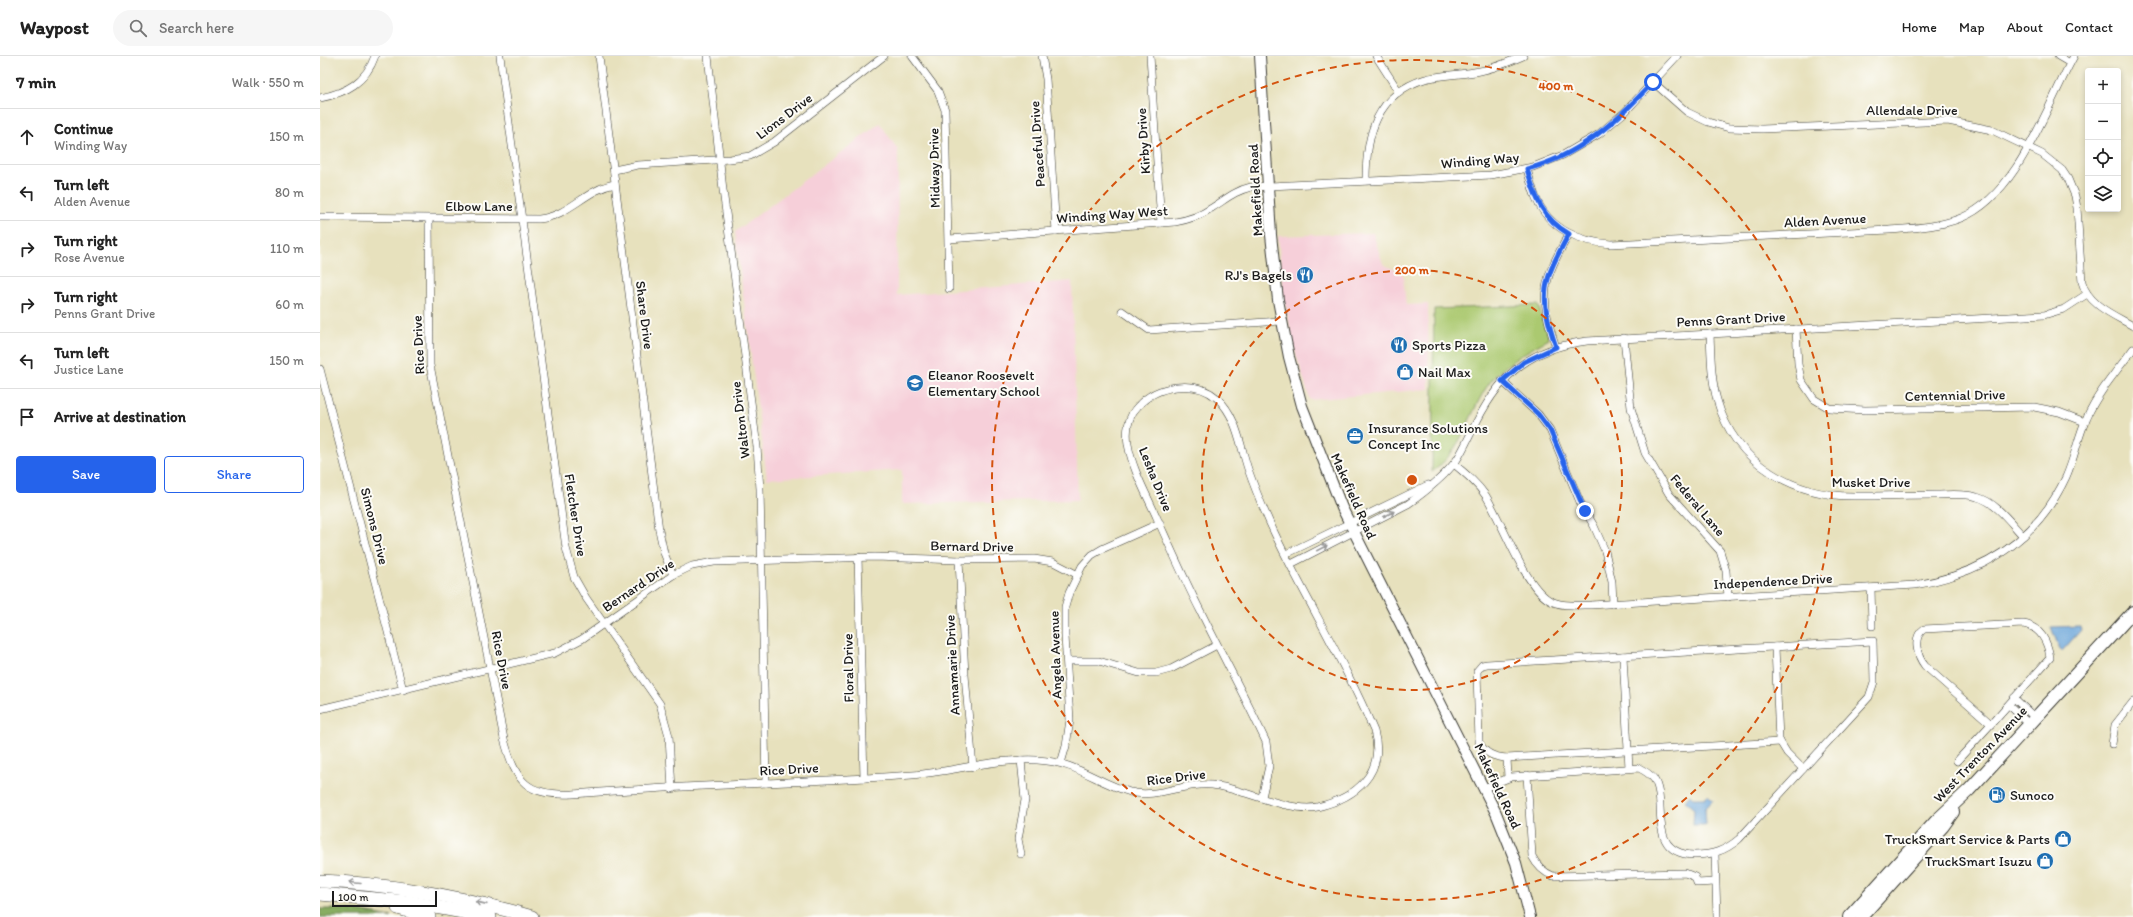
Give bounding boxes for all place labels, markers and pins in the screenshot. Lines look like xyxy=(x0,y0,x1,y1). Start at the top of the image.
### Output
restaurant icon: RJ's Bagels xyxy=(1295,265,1315,285)
place label: RJ's Bagels xyxy=(1225,267,1292,284)
restaurant icon: Sports Pizza xyxy=(1389,335,1409,355)
place label: Sports Pizza xyxy=(1412,337,1487,354)
shop icon: Nail Max xyxy=(1395,362,1415,382)
place label: Nail Max xyxy=(1418,364,1471,381)
place label: Eleanor Roosevelt Elementary School xyxy=(928,367,1040,400)
school or university icon: Eleanor Roosevelt Elementary School xyxy=(905,373,925,393)
place label: Insurance Solutions Concept Inc xyxy=(1368,420,1488,453)
office icon: Insurance Solutions Concept Inc xyxy=(1345,426,1365,446)
centre of rings xyxy=(1405,473,1419,487)
fuel station icon: Sunoco xyxy=(1987,785,2007,805)
place label: Sunoco xyxy=(2010,787,2054,804)
shop icon: TruckSmart Service & Parts xyxy=(2053,829,2073,849)
place label: TruckSmart Service & Parts xyxy=(1885,831,2050,848)
shop icon: TruckSmart Isuzu xyxy=(2035,851,2055,871)
place label: TruckSmart Isuzu xyxy=(1925,853,2032,870)

